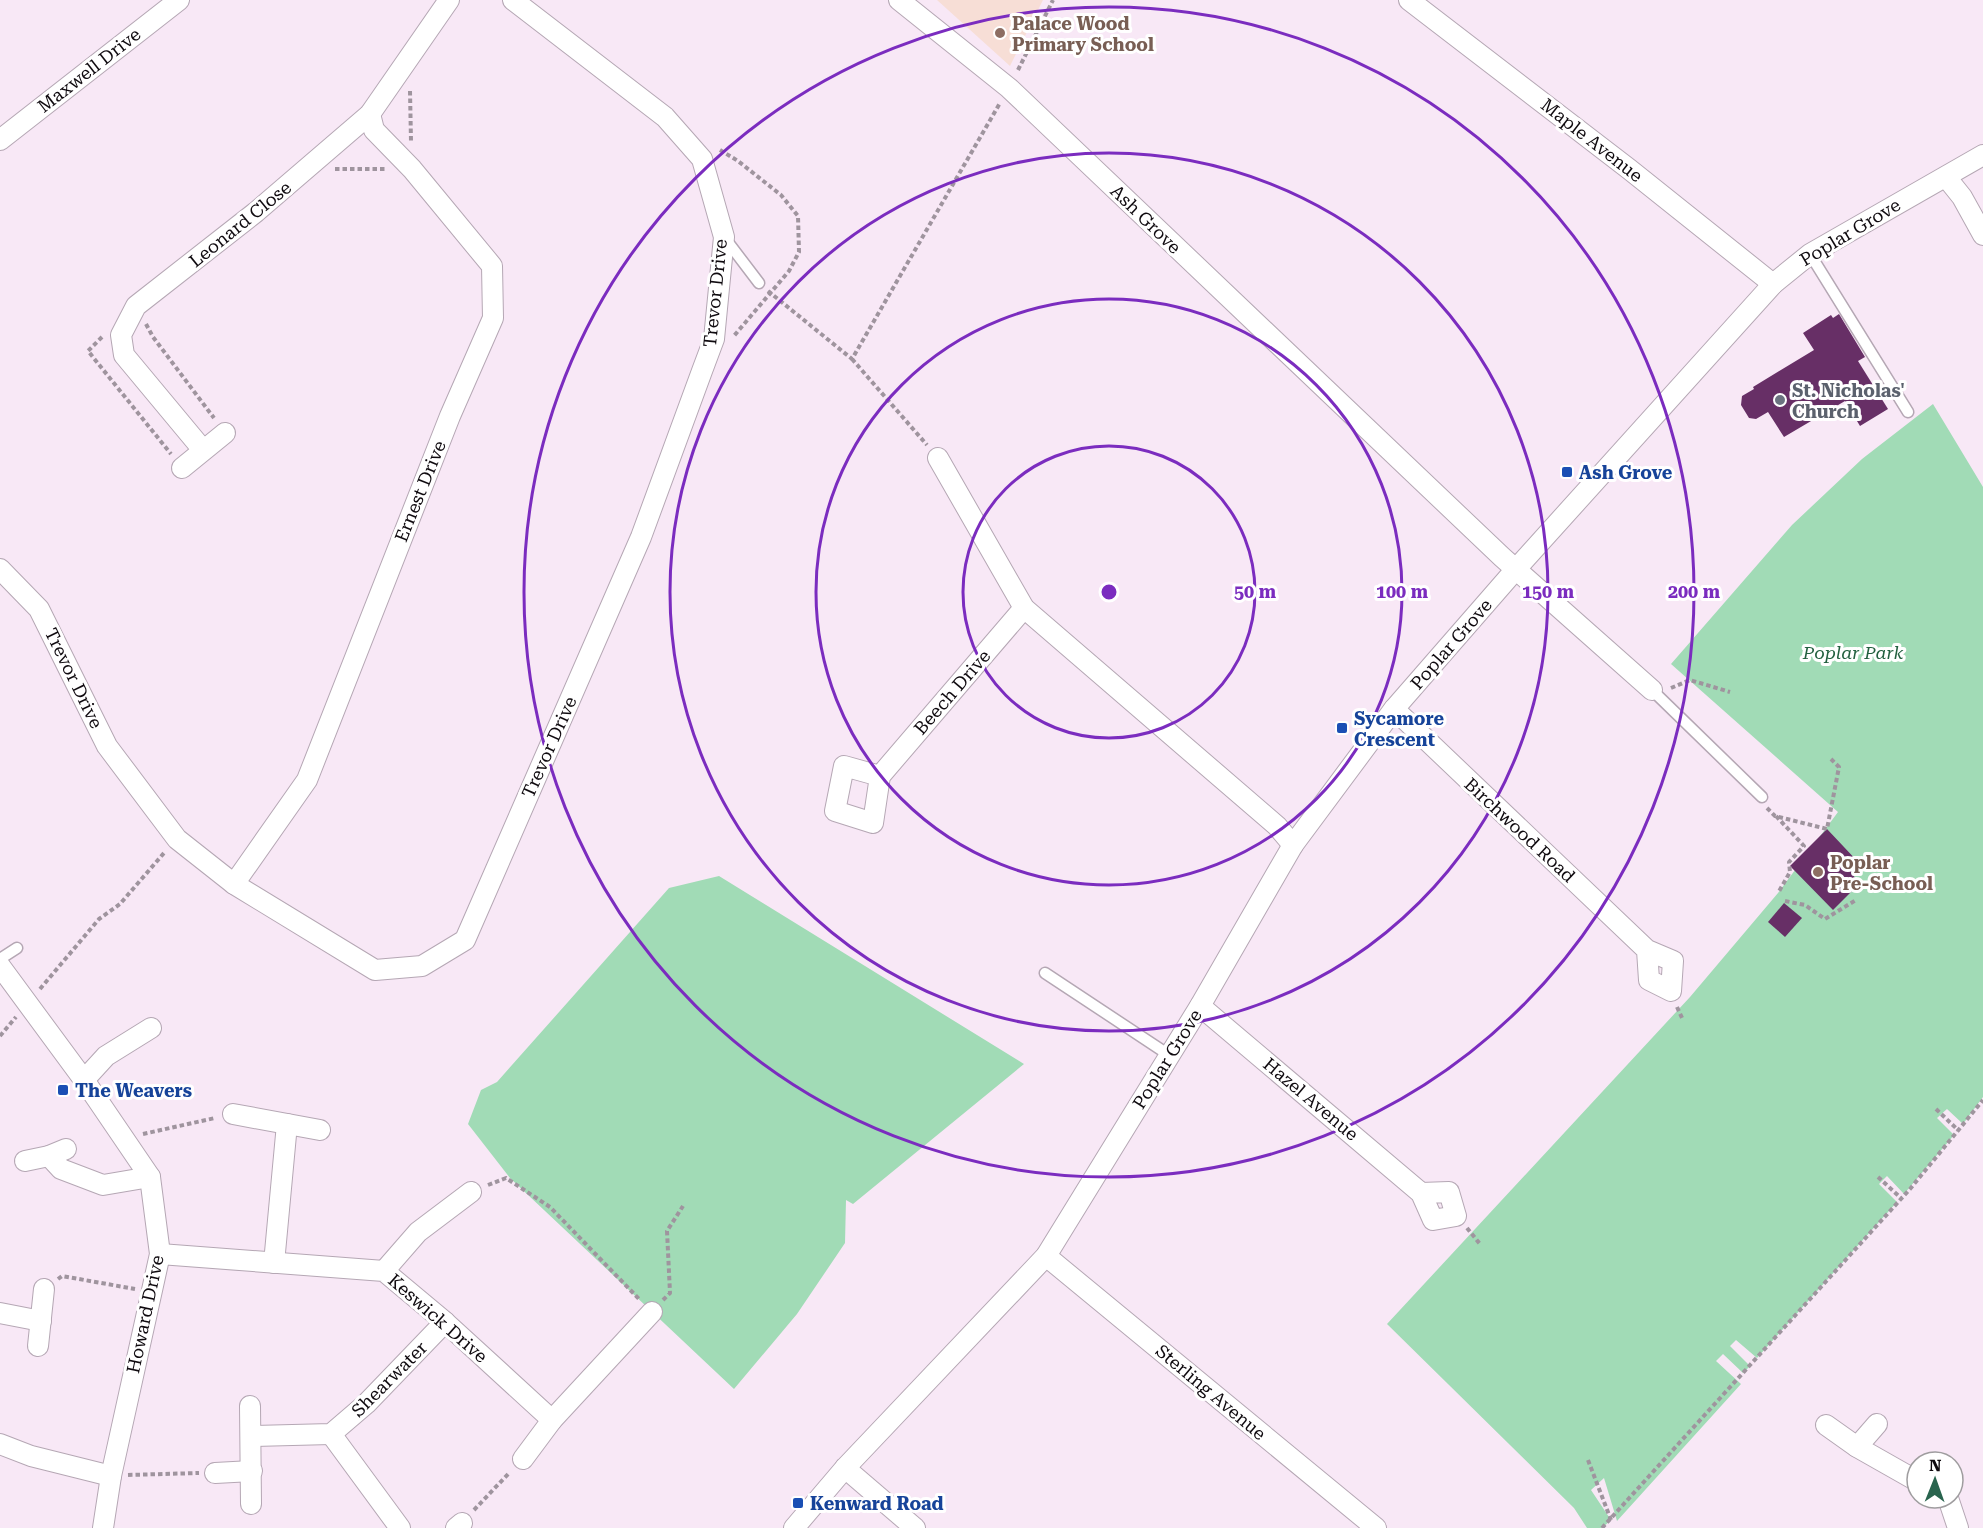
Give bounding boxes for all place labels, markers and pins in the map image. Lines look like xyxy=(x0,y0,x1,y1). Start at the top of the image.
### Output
place label: Palace Wood Primary School xyxy=(1012,13,1154,55)
marker: Palace Wood Primary School xyxy=(993,26,1007,40)
place label: St. Nicholas' Church xyxy=(1792,380,1905,422)
marker: St. Nicholas' Church xyxy=(1773,393,1787,407)
place label: Ash Grove xyxy=(1579,462,1673,483)
marker: Ash Grove xyxy=(1560,465,1574,479)
centre of rings xyxy=(1099,582,1119,602)
place label: Sycamore Crescent xyxy=(1354,708,1445,750)
marker: Sycamore Crescent xyxy=(1335,721,1349,735)
place label: Poplar Pre-School xyxy=(1830,852,1933,894)
marker: Poplar Pre-School xyxy=(1811,865,1825,879)
place label: The Weavers xyxy=(75,1080,192,1101)
marker: The Weavers xyxy=(56,1083,70,1097)
place label: Kenward Road xyxy=(810,1493,943,1514)
marker: Kenward Road xyxy=(791,1496,805,1510)

